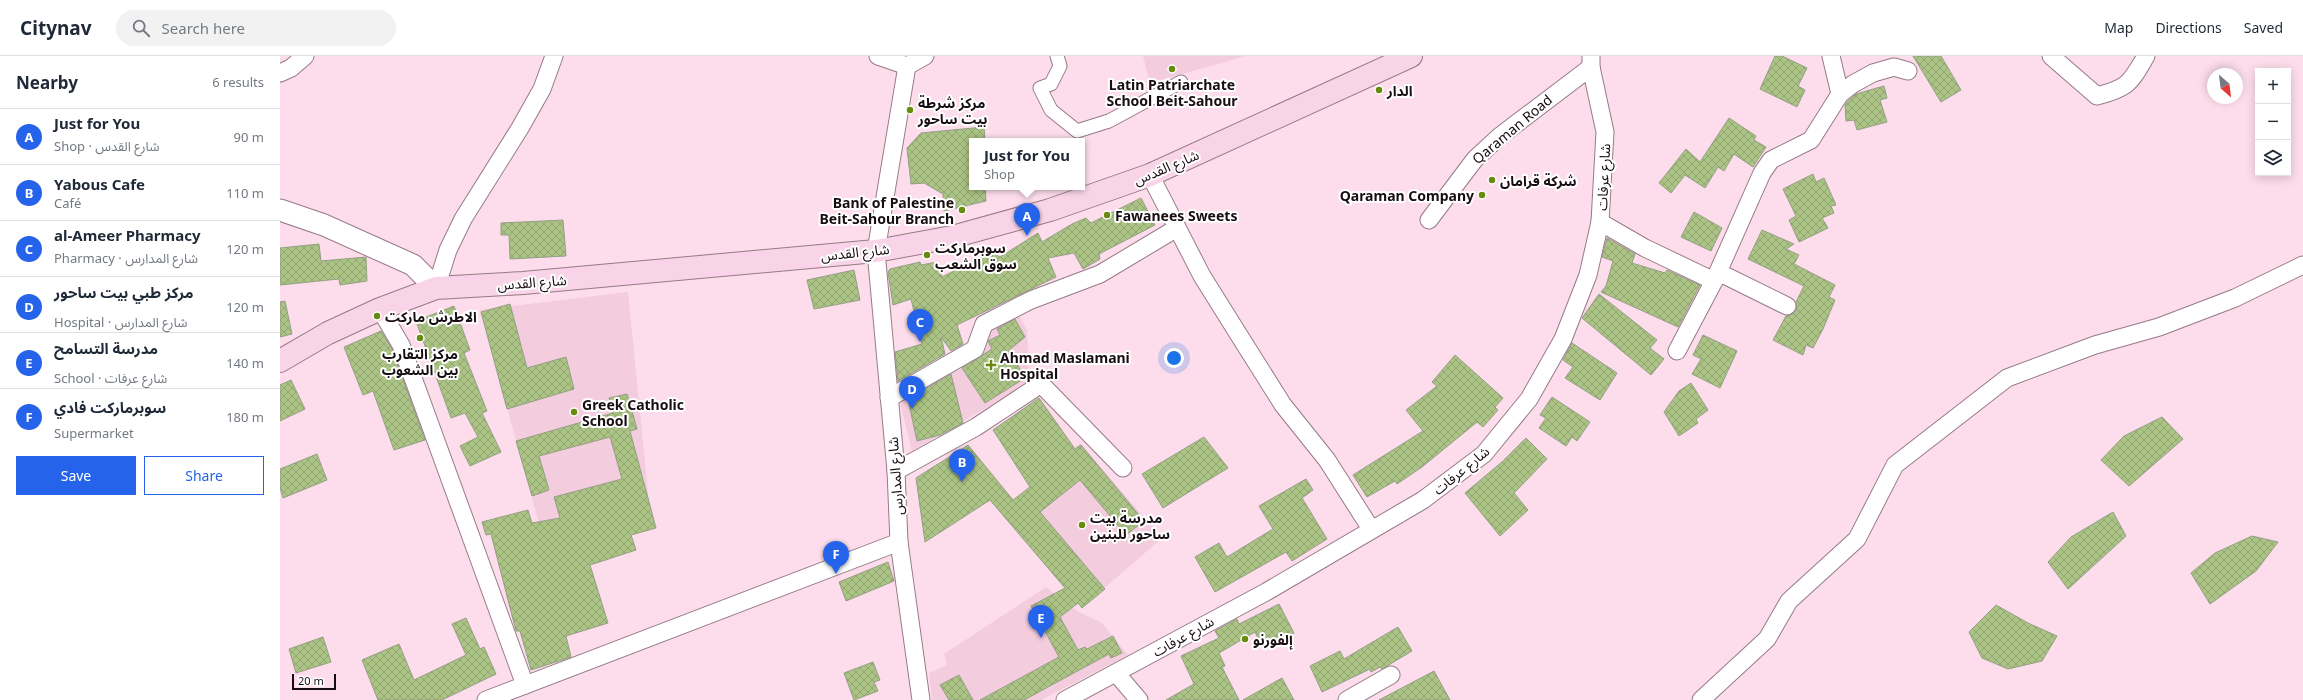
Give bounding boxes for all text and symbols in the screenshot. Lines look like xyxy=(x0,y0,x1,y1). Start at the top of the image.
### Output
search box xyxy=(116,10,396,46)
text: Citynav xyxy=(20,15,92,41)
icon: search xyxy=(130,17,152,39)
text: Search here xyxy=(162,18,245,38)
text: Map xyxy=(2104,18,2133,37)
text: Directions xyxy=(2155,18,2222,37)
text: Saved xyxy=(2244,18,2283,37)
marker: Latin Patriarchate School Beit-Sahour xyxy=(1167,64,1177,74)
north arrow xyxy=(2207,68,2243,104)
map controls xyxy=(2255,68,2291,176)
button: + xyxy=(2255,68,2291,104)
text: Nearby xyxy=(16,71,78,94)
text: 6 results xyxy=(212,73,264,91)
place label: Latin Patriarchate School Beit-Sahour xyxy=(1106,75,1238,110)
place label: الدار xyxy=(1386,81,1413,100)
marker: الدار xyxy=(1374,85,1384,95)
street label: Qaraman Road xyxy=(1468,90,1556,168)
place label: مركز شرطة بيت ساحور xyxy=(917,93,987,128)
button: − xyxy=(2255,104,2291,140)
marker: مركز شرطة بيت ساحور xyxy=(905,105,915,115)
text: Just for You xyxy=(54,113,140,133)
text: A xyxy=(25,128,34,146)
text: 90 m xyxy=(234,128,264,146)
text: Shop · شارع القدس xyxy=(54,137,160,155)
popup xyxy=(969,138,1085,190)
button: layers xyxy=(2255,140,2291,176)
street label: شارع عرفات xyxy=(1592,143,1616,211)
text: Just for You xyxy=(984,145,1070,165)
street label: شارع القدس xyxy=(1130,145,1202,191)
text: Shop xyxy=(984,165,1015,183)
place label: شركة قرامان xyxy=(1500,171,1577,190)
text: Yabous Cafe xyxy=(54,174,145,194)
marker: شركة قرامان xyxy=(1487,175,1497,185)
text: B xyxy=(25,184,33,202)
text: 110 m xyxy=(226,184,264,202)
place label: Qaraman Company xyxy=(1340,186,1474,205)
marker: Qaraman Company xyxy=(1477,190,1487,200)
place label: Bank of Palestine Beit-Sahour Branch xyxy=(820,193,954,228)
text: Café xyxy=(54,194,81,212)
pin: A xyxy=(1014,203,1040,236)
marker: Bank of Palestine Beit-Sahour Branch xyxy=(957,205,967,215)
place label: Fawanees Sweets xyxy=(1115,206,1237,225)
marker: Fawanees Sweets xyxy=(1102,210,1112,220)
text: al-Ameer Pharmacy xyxy=(54,225,200,245)
place label: سوبرماركت سوق الشعب xyxy=(935,238,1017,273)
street label: شارع القدس xyxy=(820,239,891,267)
text: C xyxy=(25,240,33,258)
text: 120 m xyxy=(226,240,264,258)
text: Pharmacy · شارع المدارس xyxy=(54,249,198,267)
marker: سوبرماركت سوق الشعب xyxy=(922,250,932,260)
street label: شارع القدس xyxy=(497,270,567,296)
text: مركز طبي بيت ساحور xyxy=(54,282,193,302)
text: D xyxy=(24,298,34,316)
text: 120 m xyxy=(226,298,264,316)
place label: الاطرش ماركت xyxy=(385,307,477,326)
pin: C xyxy=(907,309,933,342)
marker: الاطرش ماركت xyxy=(372,311,382,321)
text: Hospital · شارع المدارس xyxy=(54,313,188,331)
marker: مركز التقارب بين الشعوب xyxy=(415,333,425,343)
text: مدرسة التسامح xyxy=(54,338,158,358)
place label: مركز التقارب بين الشعوب xyxy=(382,344,458,379)
place label: Ahmad Maslamani Hospital xyxy=(1000,348,1130,383)
your location xyxy=(1164,348,1184,368)
text: E xyxy=(25,354,33,372)
text: 140 m xyxy=(226,354,264,372)
marker: Ahmad Maslamani Hospital xyxy=(985,359,997,371)
text: School · شارع عرفات xyxy=(54,369,167,387)
pin: D xyxy=(899,376,925,409)
place label: Greek Catholic School xyxy=(582,395,684,430)
text: سوبرماركت فادي xyxy=(54,397,166,417)
marker: Greek Catholic School xyxy=(569,407,579,417)
text: F xyxy=(25,408,33,426)
text: 180 m xyxy=(226,408,264,426)
text: Supermarket xyxy=(54,424,134,442)
street label: شارع المدارس xyxy=(883,436,909,516)
street label: شارع عرفات xyxy=(1429,441,1494,500)
pin: B xyxy=(949,449,975,482)
button: Save xyxy=(16,456,136,495)
button: Share xyxy=(144,456,264,495)
place label: مدرسة بيت ساحور للبنين xyxy=(1090,508,1170,543)
marker: مدرسة بيت ساحور للبنين xyxy=(1077,520,1087,530)
pin: F xyxy=(823,541,849,574)
pin: E xyxy=(1028,605,1054,638)
street label: شارع عرفات xyxy=(1149,611,1218,662)
place label: إلفورنو xyxy=(1253,630,1293,650)
marker: إلفورنو xyxy=(1240,634,1250,644)
scale bar xyxy=(292,672,336,691)
text: 20 m xyxy=(298,673,324,688)

